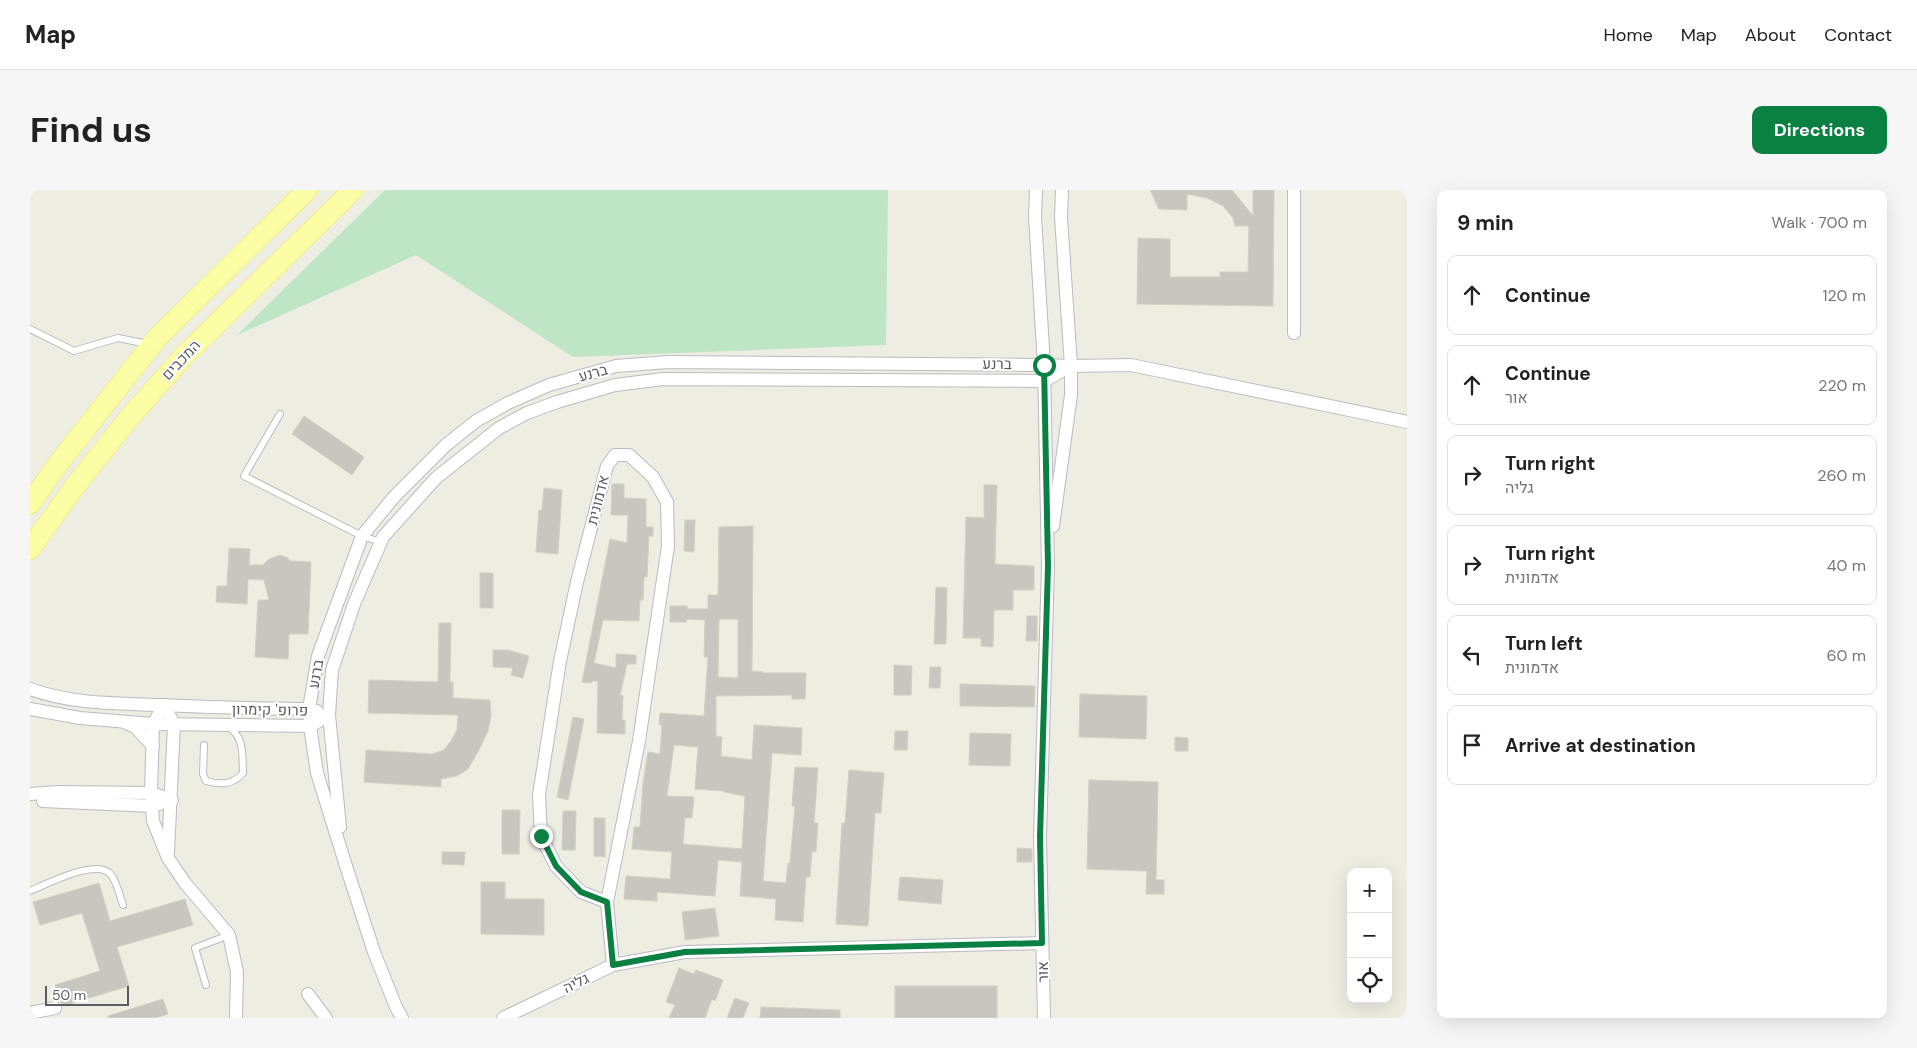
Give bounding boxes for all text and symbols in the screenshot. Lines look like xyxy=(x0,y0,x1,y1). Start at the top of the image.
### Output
text: Map xyxy=(25,19,76,50)
text: Home xyxy=(1603,23,1653,47)
text: Map xyxy=(1681,23,1717,47)
text: About xyxy=(1745,23,1796,47)
text: Contact xyxy=(1824,23,1892,47)
button: Directions xyxy=(1752,106,1887,154)
text: Find us xyxy=(30,107,152,153)
text: 9 min xyxy=(1457,209,1514,237)
text: Walk · 700 m xyxy=(1772,212,1867,233)
icon: ahead xyxy=(1458,281,1486,309)
text: Continue xyxy=(1505,283,1591,308)
text: 120 m xyxy=(1822,285,1866,306)
street label: המכבים xyxy=(157,335,205,385)
street label: ברנע xyxy=(982,354,1012,374)
route start xyxy=(1033,354,1056,377)
street label: ברנע xyxy=(576,359,610,387)
text: Continue xyxy=(1505,361,1591,386)
icon: ahead xyxy=(1458,371,1486,399)
text: 220 m xyxy=(1818,375,1866,396)
text: אור xyxy=(1505,387,1528,408)
text: Turn right xyxy=(1505,451,1595,476)
icon: right xyxy=(1458,461,1486,489)
text: 260 m xyxy=(1817,465,1866,486)
street label: אדמונית xyxy=(582,473,614,527)
text: גליה xyxy=(1505,477,1534,498)
text: Turn right xyxy=(1505,541,1595,566)
icon: right xyxy=(1458,551,1486,579)
text: 40 m xyxy=(1827,555,1866,576)
text: אדמונית xyxy=(1505,567,1559,588)
text: Turn left xyxy=(1505,631,1583,656)
icon: left xyxy=(1458,641,1486,669)
text: 60 m xyxy=(1826,645,1866,666)
text: אדמונית xyxy=(1505,657,1559,678)
street label: ברנע xyxy=(304,658,328,690)
street label: פרופ' קימרון xyxy=(232,699,308,721)
icon: arrive xyxy=(1458,731,1486,759)
text: Arrive at destination xyxy=(1505,733,1696,758)
route end xyxy=(530,825,553,848)
map controls xyxy=(1347,868,1392,1003)
button: + xyxy=(1347,868,1392,913)
button: − xyxy=(1347,913,1392,958)
button: locate xyxy=(1347,958,1392,1003)
street label: אור xyxy=(1033,961,1053,983)
street label: גליה xyxy=(560,968,593,998)
scale bar xyxy=(45,983,129,1006)
text: 50 m xyxy=(52,986,86,1004)

